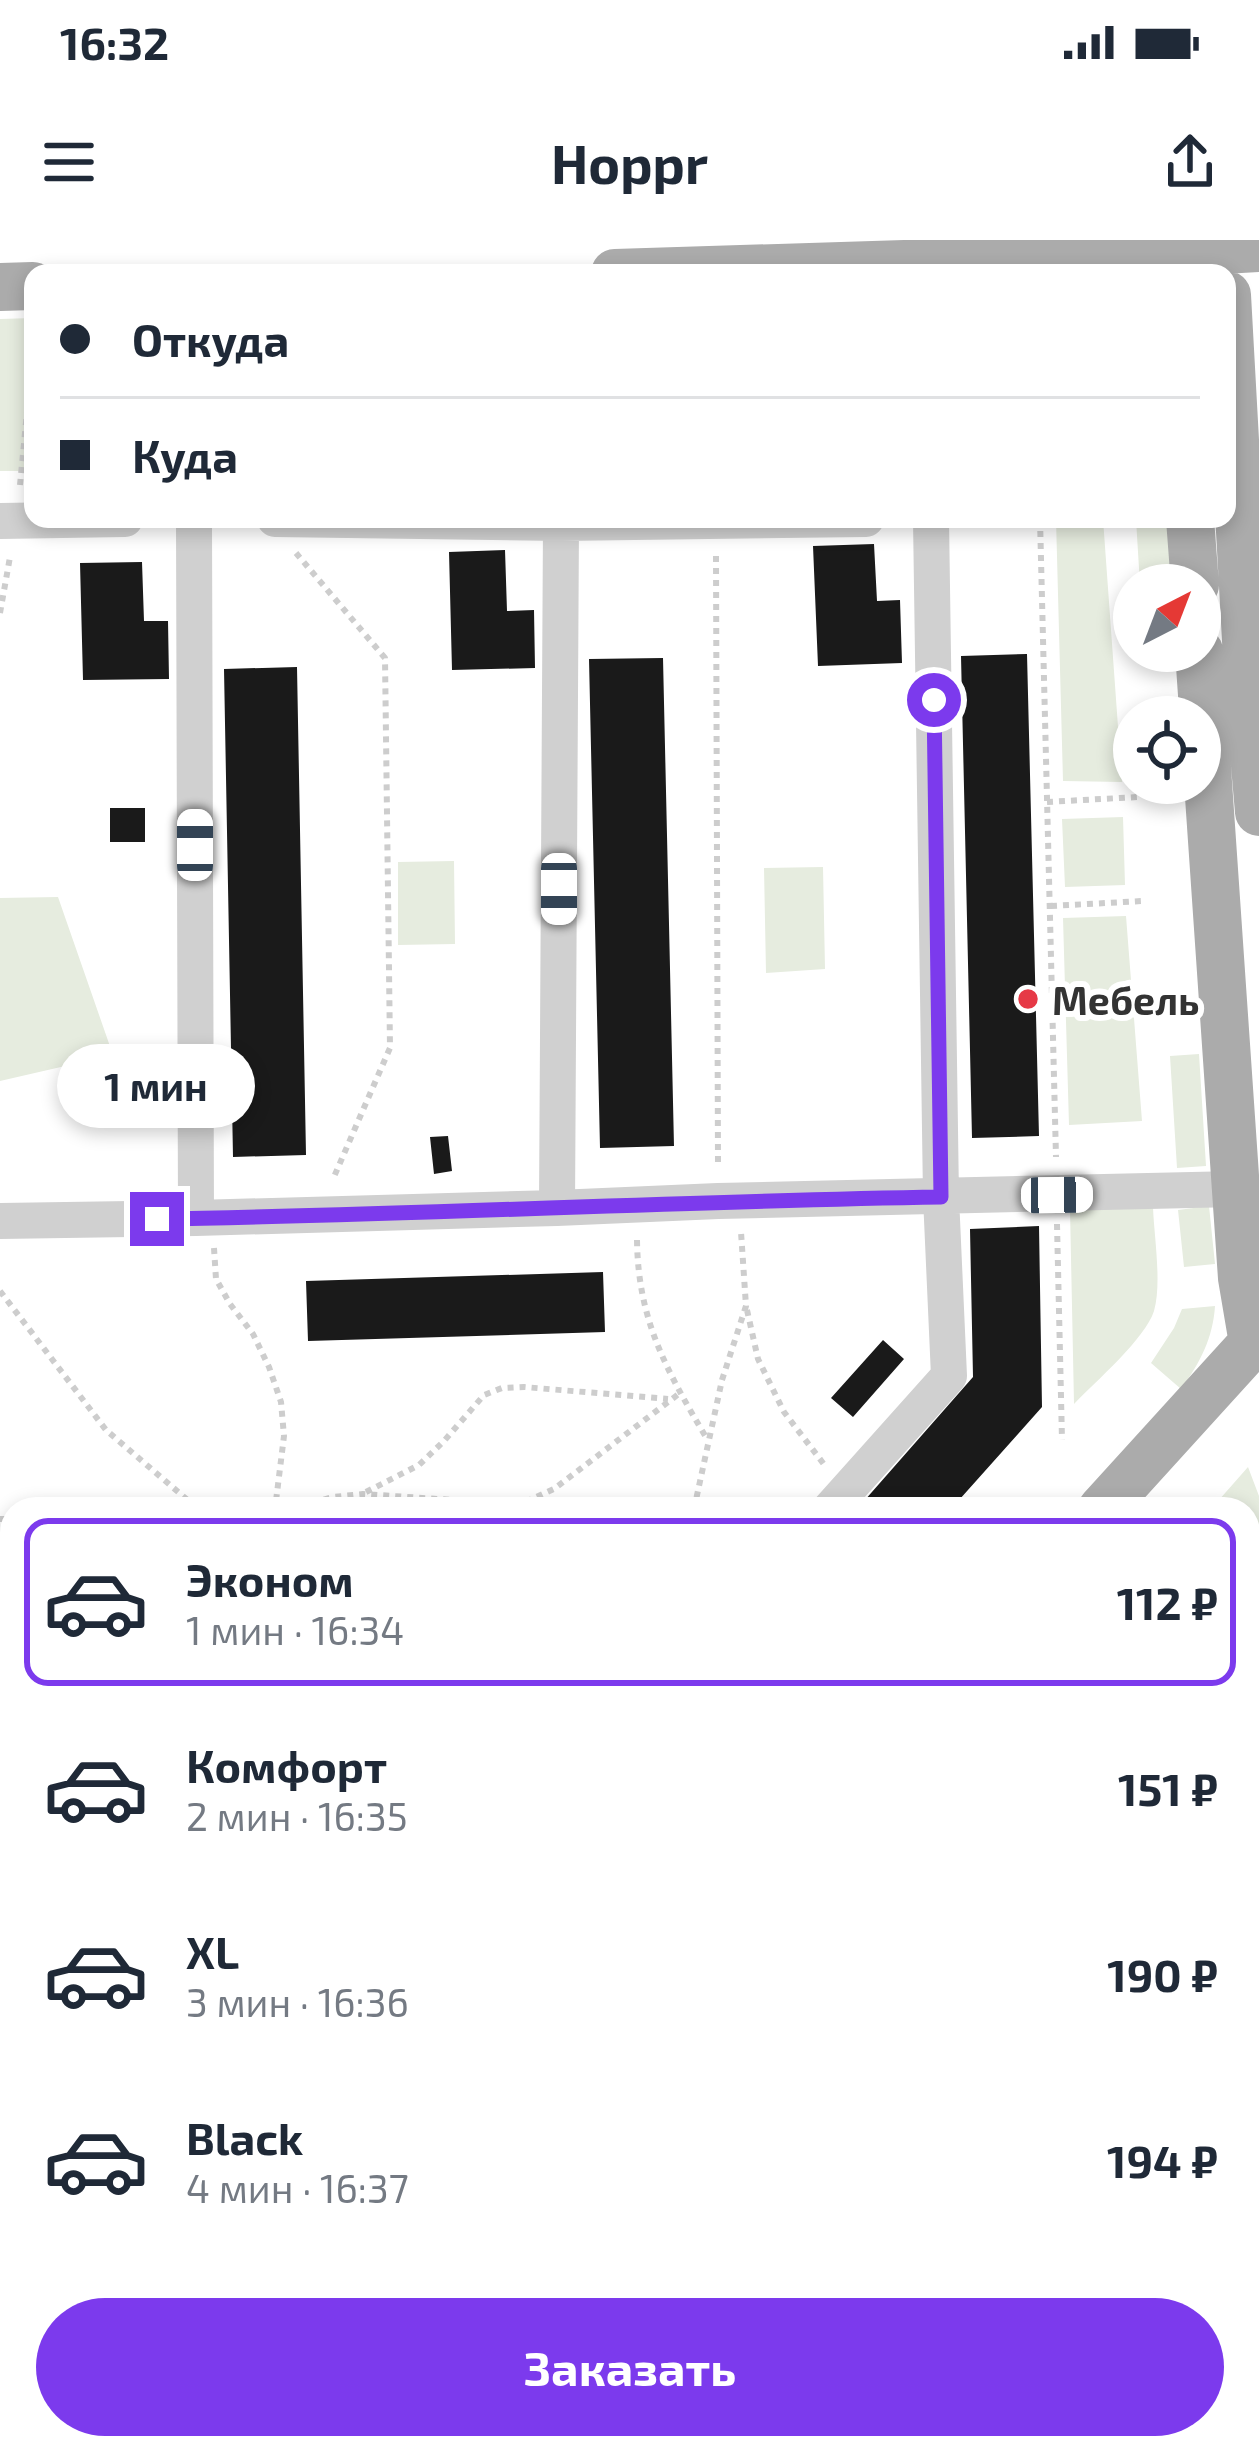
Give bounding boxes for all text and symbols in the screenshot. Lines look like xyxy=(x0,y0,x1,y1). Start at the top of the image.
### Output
text: 16:32 xyxy=(60,15,169,69)
icon: menu xyxy=(36,129,102,195)
icon: share xyxy=(1157,129,1223,195)
text: Hoppr xyxy=(551,130,708,195)
text: Откуда xyxy=(132,312,289,366)
text: Куда xyxy=(132,428,238,482)
north arrow xyxy=(1113,564,1221,672)
map controls xyxy=(1113,564,1221,804)
route start xyxy=(907,673,961,727)
button: locate xyxy=(1113,696,1221,804)
car xyxy=(177,809,213,881)
car xyxy=(541,853,577,925)
place label: Мебель xyxy=(1052,976,1199,1023)
marker: Мебель xyxy=(1015,986,1041,1012)
callout: 1 мин xyxy=(58,1045,256,1129)
text: 1 мин xyxy=(104,1062,208,1109)
car xyxy=(1021,1176,1093,1214)
route end xyxy=(130,1192,184,1246)
icon: car xyxy=(42,1548,150,1656)
text: Эконом xyxy=(186,1552,354,1606)
text: 112 ₽ xyxy=(1117,1575,1218,1629)
text: 1 мин · 16:34 xyxy=(186,1606,404,1653)
icon: car xyxy=(42,1734,150,1842)
text: Комфорт xyxy=(186,1738,387,1792)
text: 151 ₽ xyxy=(1118,1761,1218,1815)
text: 2 мин · 16:35 xyxy=(186,1792,408,1839)
icon: car xyxy=(42,1920,150,2028)
text: XL xyxy=(186,1924,239,1978)
text: 190 ₽ xyxy=(1107,1947,1218,2001)
text: 3 мин · 16:36 xyxy=(186,1978,409,2025)
icon: car xyxy=(42,2106,150,2214)
text: Black xyxy=(186,2110,303,2164)
text: 194 ₽ xyxy=(1107,2133,1218,2187)
text: 4 мин · 16:37 xyxy=(186,2164,409,2211)
button: Заказать xyxy=(36,2298,1224,2436)

